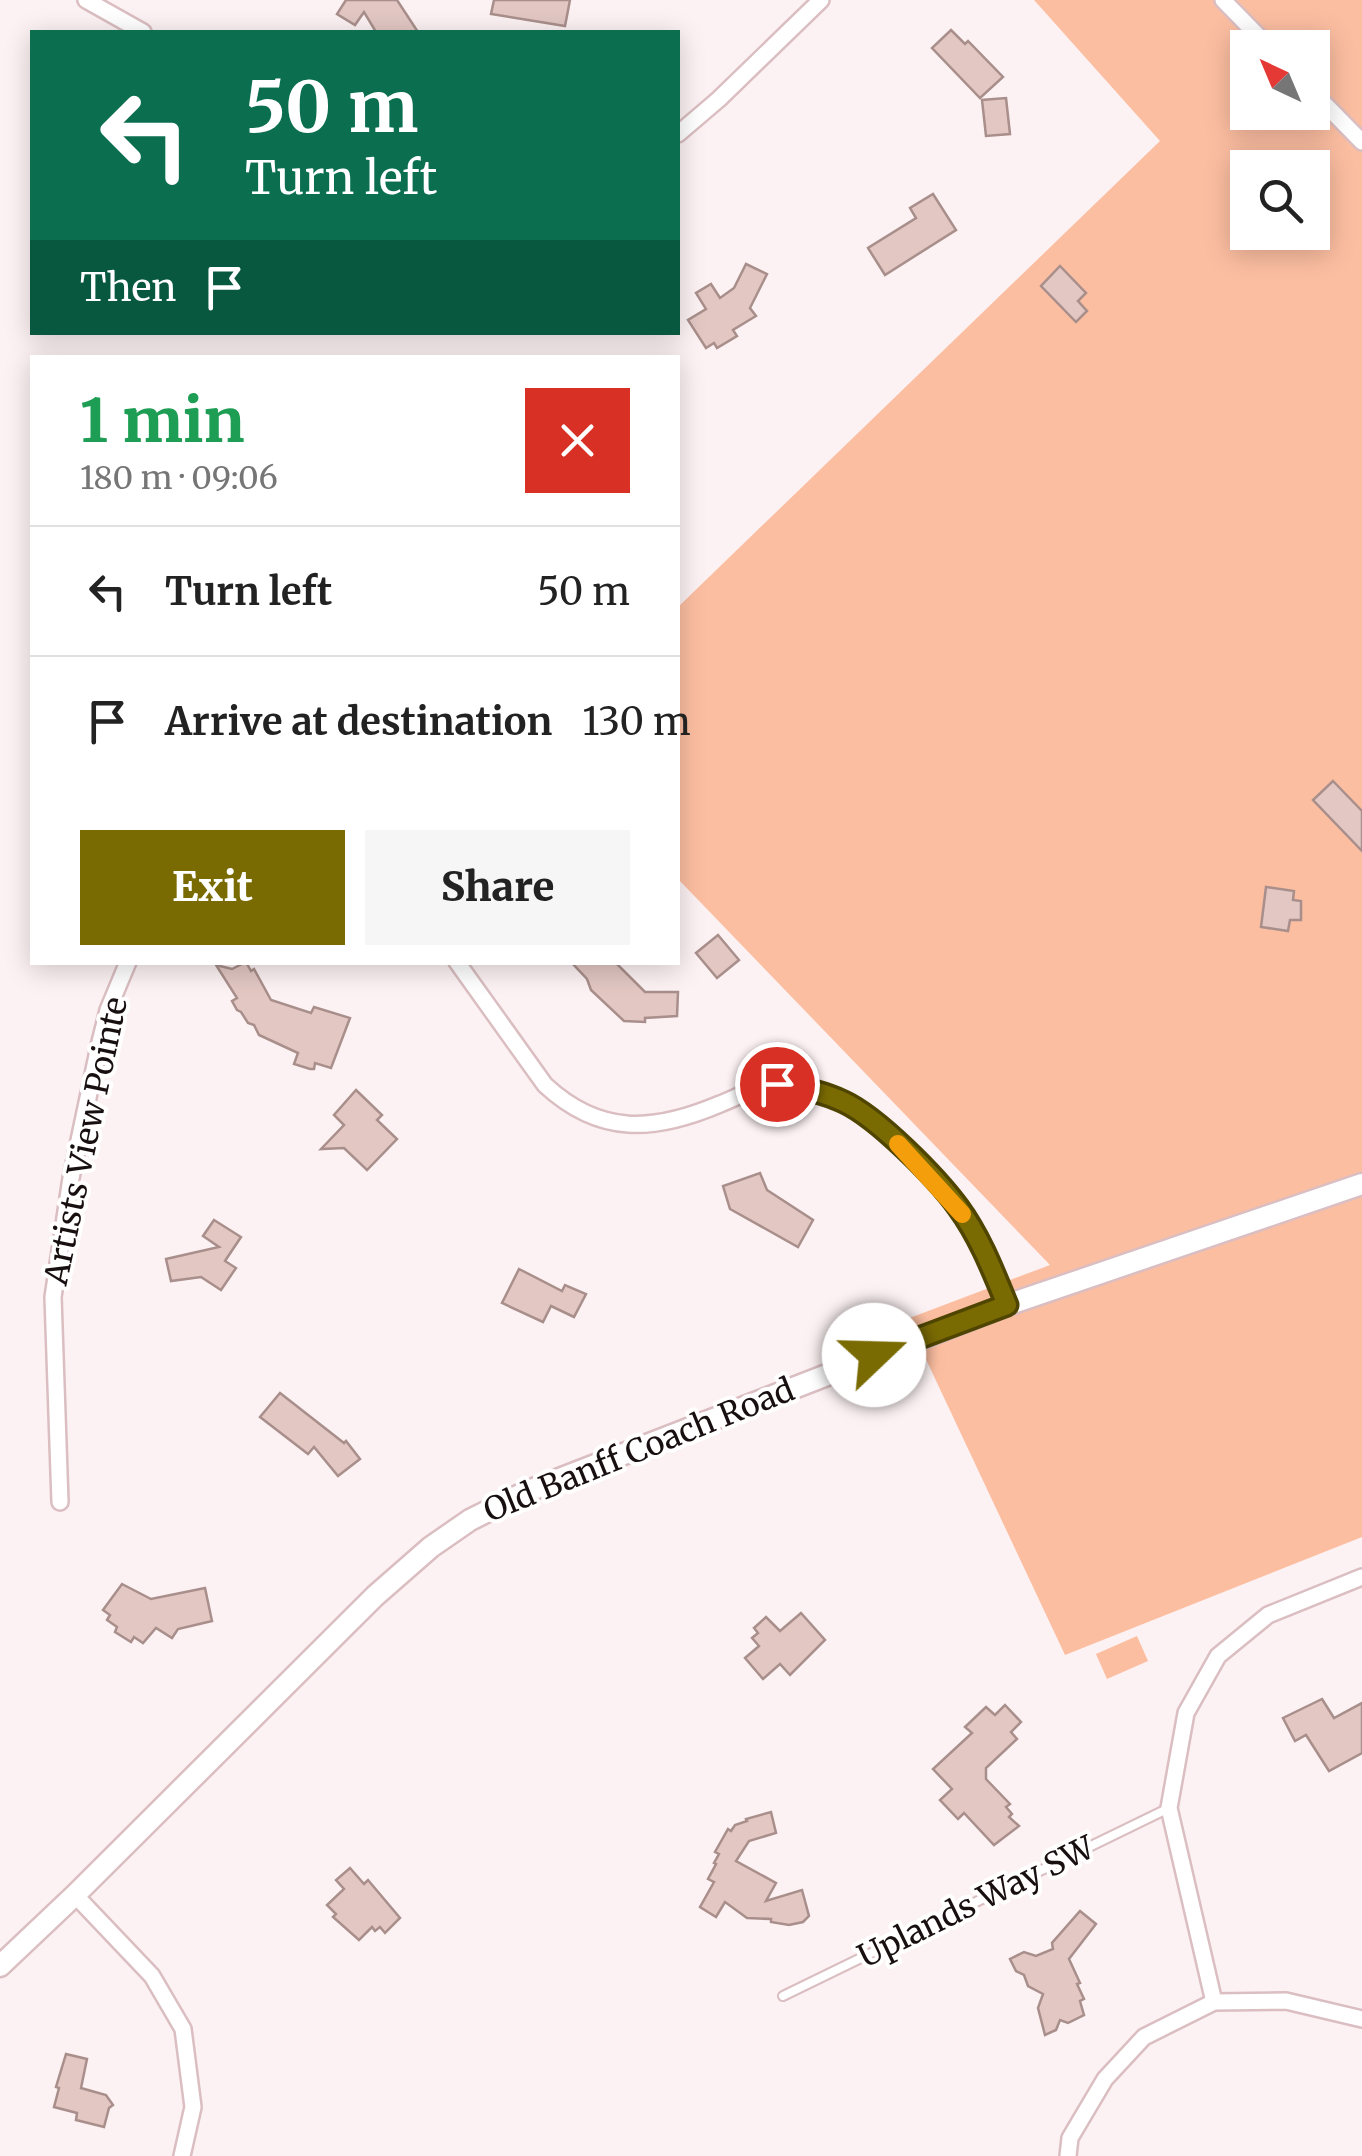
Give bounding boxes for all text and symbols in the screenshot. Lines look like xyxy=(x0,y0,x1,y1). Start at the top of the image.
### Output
north arrow xyxy=(1230,30,1330,130)
map controls xyxy=(1230,30,1330,250)
text: 50 m xyxy=(245,63,418,151)
icon: left xyxy=(80,70,210,200)
text: Turn left xyxy=(245,150,437,206)
button: search xyxy=(1230,150,1330,250)
icon: arrive xyxy=(197,260,252,315)
text: Then xyxy=(80,264,177,311)
text: 1 min xyxy=(80,383,244,458)
button: close xyxy=(525,388,630,493)
text: 180 m · 09:06 xyxy=(80,458,278,498)
icon: left xyxy=(80,564,135,619)
text: Turn left xyxy=(165,568,332,615)
text: 50 m xyxy=(537,568,630,615)
icon: arrive xyxy=(80,694,135,749)
text: Arrive at destination xyxy=(165,698,552,745)
text: 130 m xyxy=(582,698,691,745)
button: Exit xyxy=(80,830,345,945)
button: Share xyxy=(365,830,630,945)
street label: Artists View Pointe xyxy=(36,994,136,1289)
pin xyxy=(735,1042,820,1127)
icon: arrive xyxy=(750,1057,805,1112)
position arrow xyxy=(822,1303,926,1407)
street label: Old Banff Coach Road xyxy=(478,1369,800,1531)
street label: Uplands Way SW xyxy=(851,1827,1102,1976)

